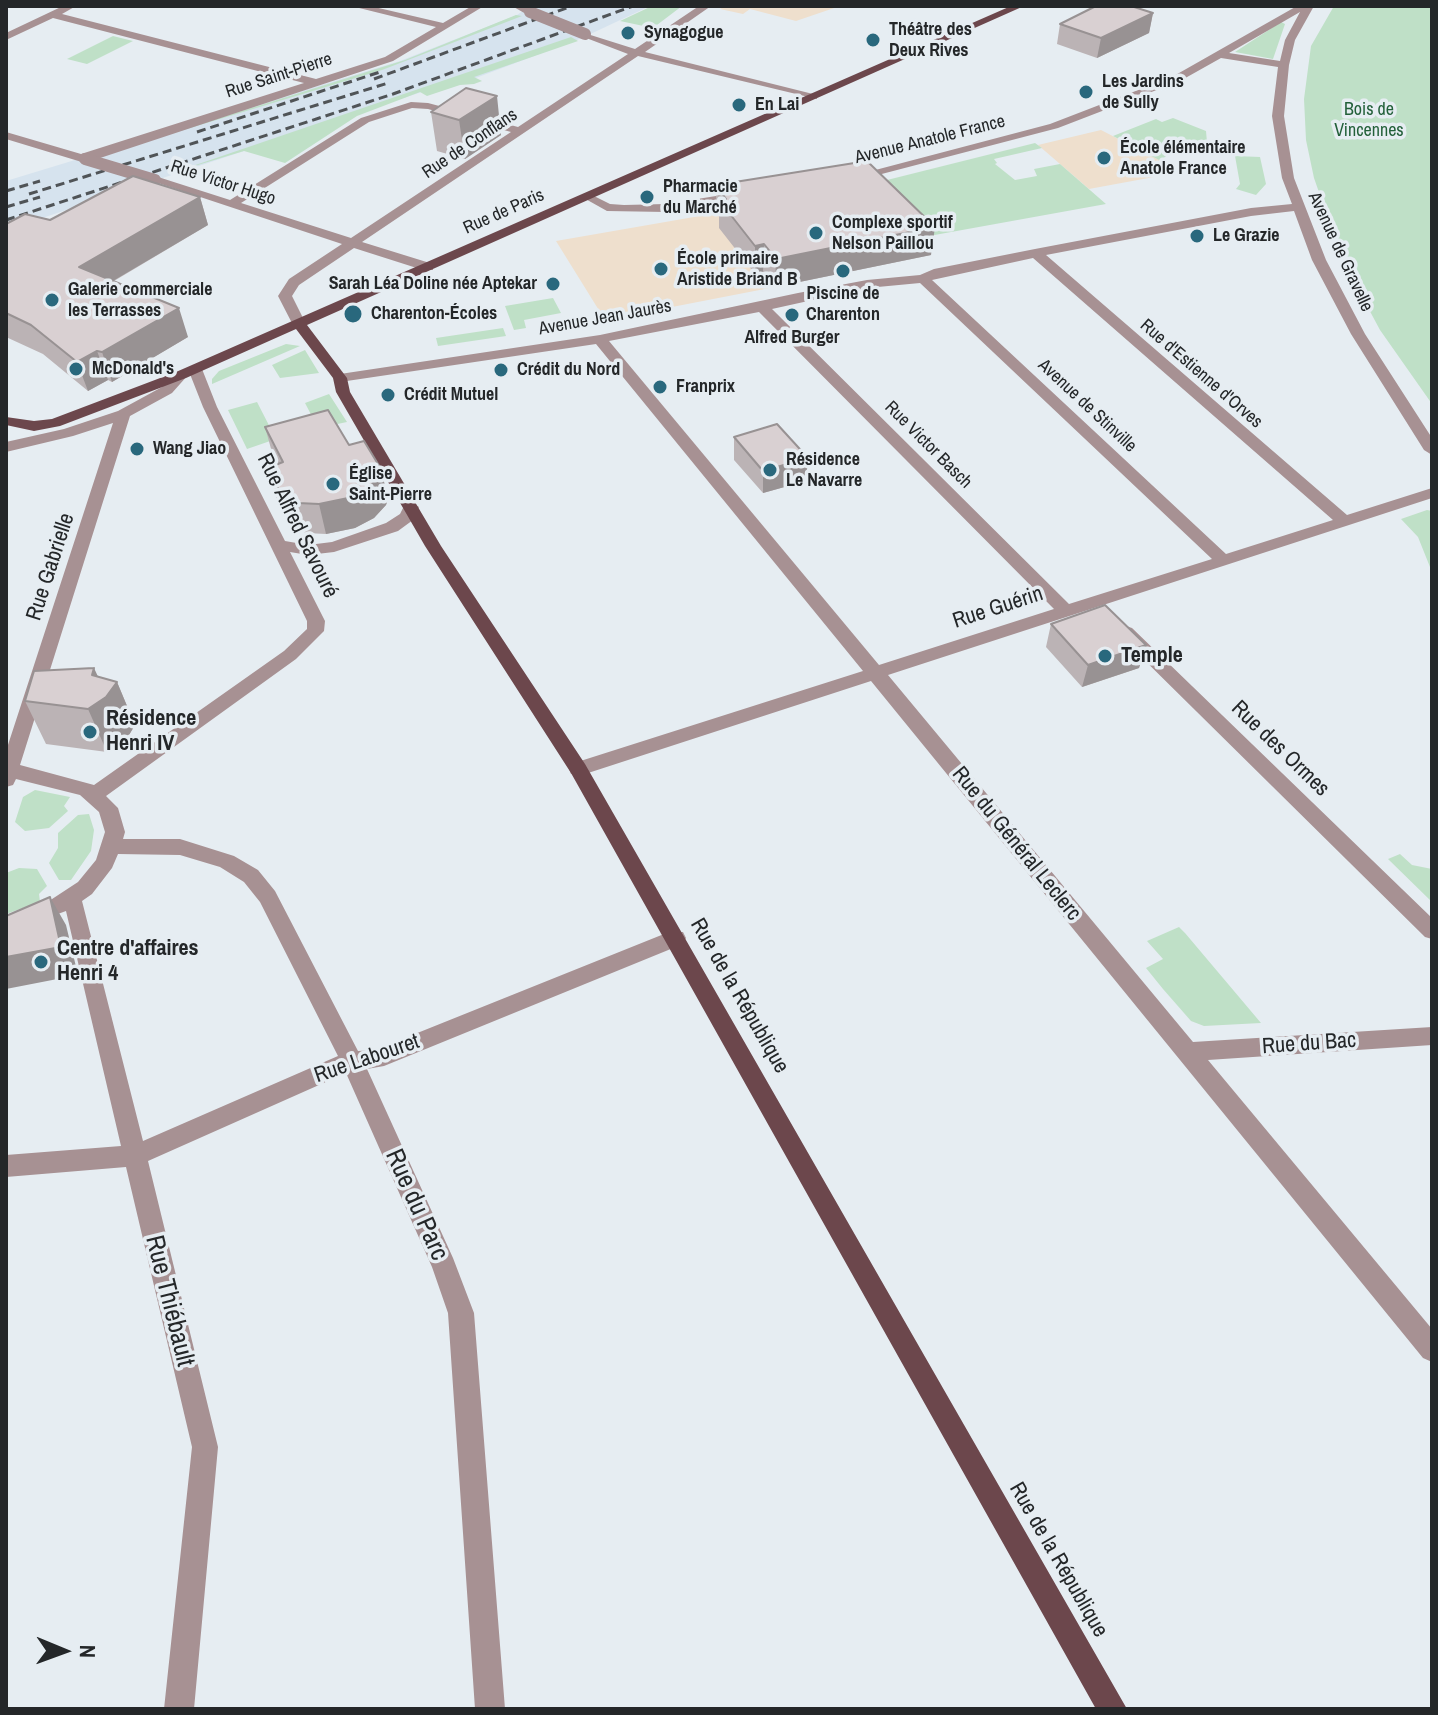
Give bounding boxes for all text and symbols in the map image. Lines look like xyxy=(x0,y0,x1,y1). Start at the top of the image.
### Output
place label: Théâtre des Deux Rives xyxy=(889,19,972,62)
place label: Synagogue xyxy=(644,22,724,44)
marker: Synagogue xyxy=(619,24,637,42)
marker: Théâtre des Deux Rives xyxy=(864,31,882,49)
street label: Rue Saint-Pierre xyxy=(223,49,335,103)
place label: Les Jardins de Sully xyxy=(1102,71,1184,114)
marker: Les Jardins de Sully xyxy=(1077,83,1095,101)
place label: En Lai xyxy=(755,94,799,116)
marker: En Lai xyxy=(730,96,748,114)
park label: Bois de Vincennes xyxy=(1334,99,1404,142)
street label: Rue de Conflans xyxy=(418,104,522,184)
street label: Avenue Anatole France xyxy=(853,111,1007,169)
place label: École élémentaire Anatole France xyxy=(1120,137,1246,180)
marker: École élémentaire Anatole France xyxy=(1095,149,1113,167)
street label: Rue Victor Hugo xyxy=(168,156,278,210)
place label: Pharmacie du Marché xyxy=(663,176,738,218)
street label: Rue de Paris xyxy=(460,185,548,239)
marker: Pharmacie du Marché xyxy=(638,188,656,206)
street label: Avenue de Gravelle xyxy=(1303,189,1377,315)
place label: Complexe sportif Nelson Paillou xyxy=(832,212,953,254)
marker: Complexe sportif Nelson Paillou xyxy=(807,224,825,242)
place label: Le Grazie xyxy=(1213,225,1279,247)
marker: Le Grazie xyxy=(1188,227,1206,245)
place label: École primaire Aristide Briand B xyxy=(677,248,798,290)
marker: École primaire Aristide Briand B xyxy=(652,260,670,278)
marker: Piscine de Charenton xyxy=(834,262,852,280)
place label: Sarah Léa Doline née Aptekar xyxy=(329,273,537,295)
marker: Sarah Léa Doline née Aptekar xyxy=(544,275,562,293)
place label: Galerie commerciale les Terrasses xyxy=(68,279,212,322)
place label: Piscine de Charenton xyxy=(806,283,880,326)
marker: Galerie commerciale les Terrasses xyxy=(43,291,61,309)
street label: Avenue Jean Jaurès xyxy=(537,296,673,340)
marker: Charenton-Écoles xyxy=(342,303,364,325)
place label: Charenton-Écoles xyxy=(371,303,497,325)
marker: Alfred Burger xyxy=(783,306,801,324)
street label: Rue d'Estienne d'Orves xyxy=(1135,315,1267,433)
place label: Alfred Burger xyxy=(744,327,840,349)
street label: Avenue de Stinville xyxy=(1033,355,1141,457)
place label: McDonald's xyxy=(92,358,174,380)
place label: Crédit du Nord xyxy=(517,359,620,381)
marker: McDonald's xyxy=(67,360,85,378)
marker: Crédit du Nord xyxy=(492,361,510,379)
place label: Franprix xyxy=(676,376,735,398)
marker: Franprix xyxy=(651,378,669,396)
place label: Crédit Mutuel xyxy=(404,384,498,406)
marker: Crédit Mutuel xyxy=(379,386,397,404)
street label: Rue Victor Basch xyxy=(880,397,976,493)
place label: Wang Jiao xyxy=(153,438,226,460)
marker: Wang Jiao xyxy=(128,440,146,458)
street label: Rue Alfred Savouré xyxy=(251,449,343,603)
place label: Résidence Le Navarre xyxy=(786,449,862,492)
marker: Résidence Le Navarre xyxy=(761,461,779,479)
place label: Église Saint-Pierre xyxy=(349,463,432,506)
marker: Église Saint-Pierre xyxy=(324,475,342,493)
street label: Rue Gabrielle xyxy=(21,510,81,624)
street label: Rue Guérin xyxy=(950,581,1046,635)
place label: Temple xyxy=(1121,643,1183,669)
marker: Temple xyxy=(1096,647,1114,665)
street label: Rue des Ormes xyxy=(1225,696,1335,802)
place label: Résidence Henri IV xyxy=(106,706,196,758)
marker: Résidence Henri IV xyxy=(81,723,99,741)
street label: Rue du Général Leclerc xyxy=(946,762,1086,926)
street label: Rue de la République xyxy=(684,914,794,1078)
place label: Centre d'affaires Henri 4 xyxy=(57,936,199,988)
marker: Centre d'affaires Henri 4 xyxy=(32,953,50,971)
street label: Rue du Bac xyxy=(1261,1028,1357,1060)
street label: Rue Labouret xyxy=(311,1029,423,1089)
street label: Rue du Parc xyxy=(378,1145,454,1265)
street label: Rue Thiébault xyxy=(138,1232,200,1370)
street label: Rue de la République xyxy=(1003,1478,1113,1642)
north arrow xyxy=(24,1611,104,1691)
text: N xyxy=(73,1645,103,1658)

